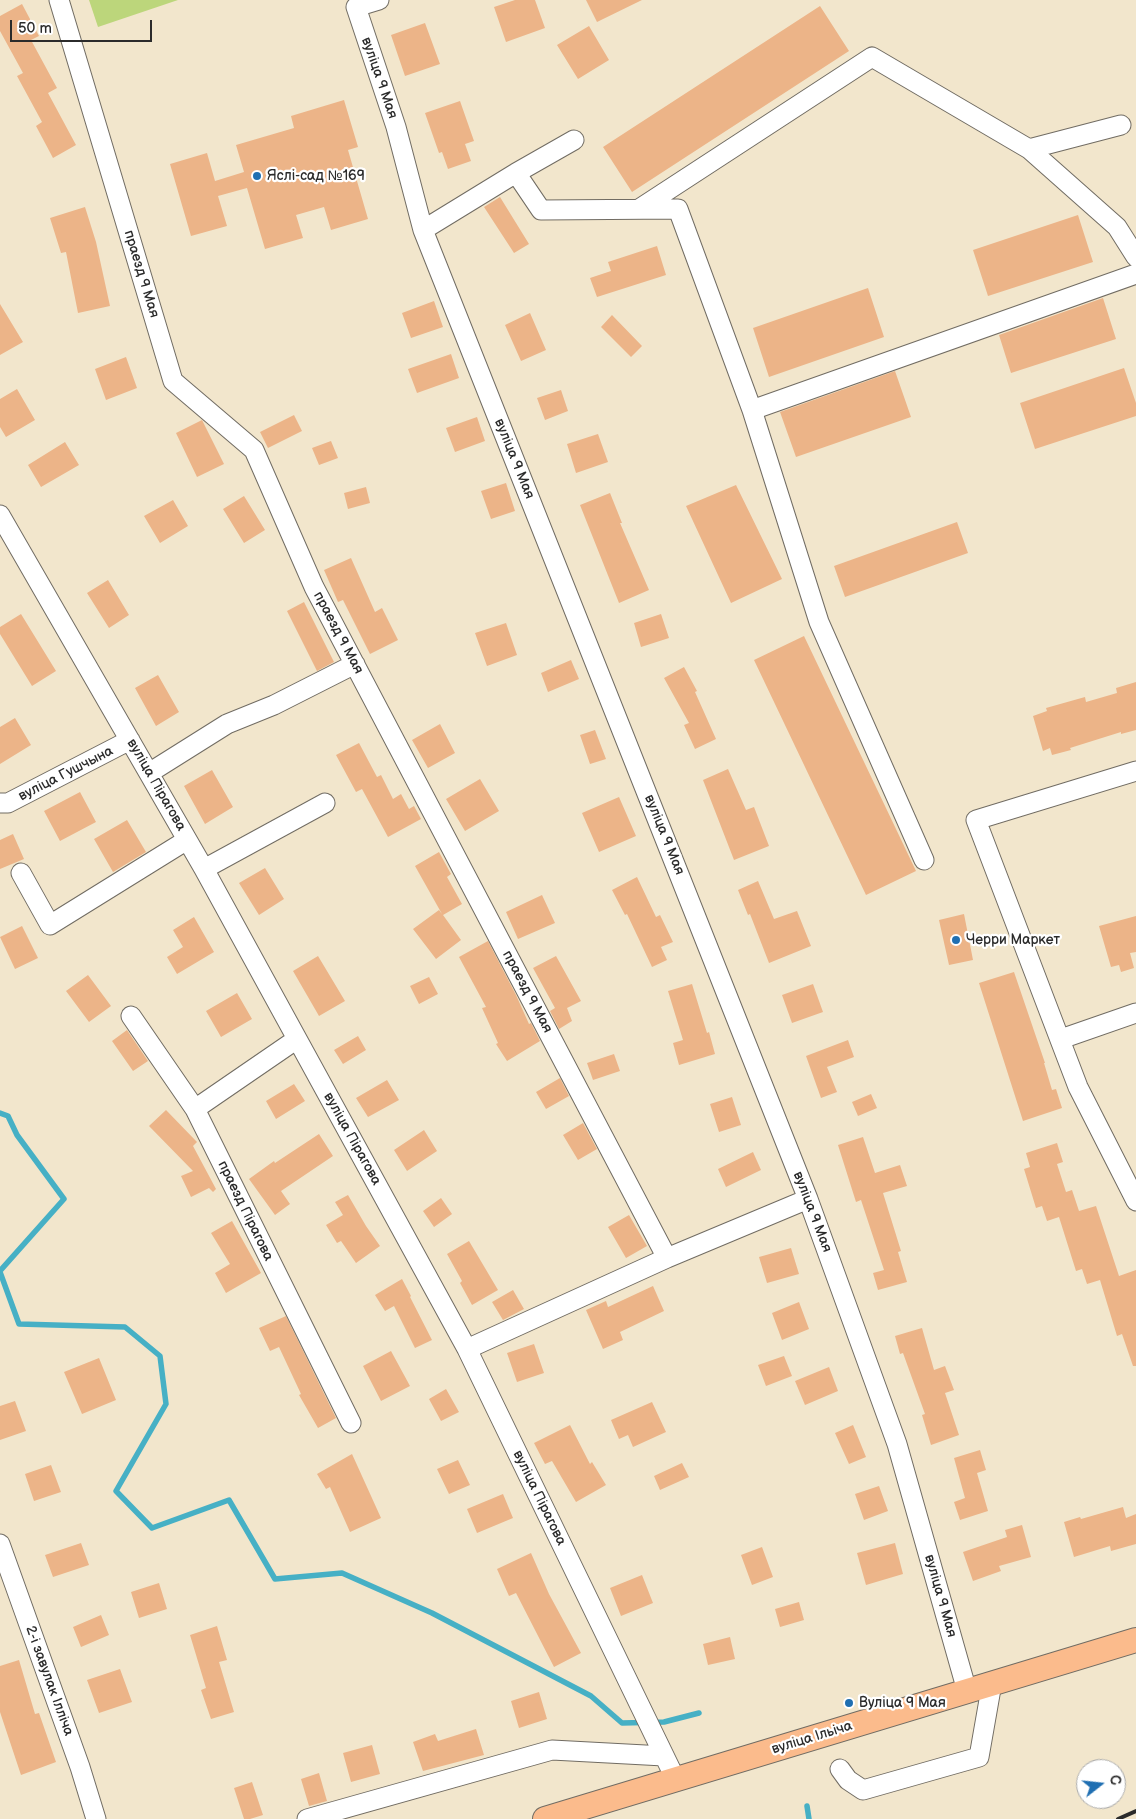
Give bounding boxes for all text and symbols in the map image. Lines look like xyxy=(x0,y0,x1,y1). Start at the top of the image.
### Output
scale bar xyxy=(12,10,155,42)
text: 50 m xyxy=(18,19,52,38)
street label: вуліца 9 Мая xyxy=(357,35,401,121)
place label: Яслі-сад №169 xyxy=(267,168,365,184)
marker: Яслі-сад №169 xyxy=(251,170,263,182)
street label: праезд 9 Мая xyxy=(120,228,162,320)
street label: вуліца 9 Мая xyxy=(490,416,538,502)
street label: праезд 9 Мая xyxy=(309,589,367,677)
street label: вуліца Пірагова xyxy=(123,736,189,834)
street label: вуліца Гушчына xyxy=(16,743,116,805)
street label: вуліца 9 Мая xyxy=(640,792,688,878)
place label: Черри Маркет xyxy=(966,932,1060,948)
marker: Черри Маркет xyxy=(950,934,962,946)
street label: праезд 9 Мая xyxy=(498,948,556,1036)
street label: вуліца Пірагова xyxy=(320,1090,384,1188)
street label: праезд Пірагова xyxy=(214,1158,276,1264)
street label: вуліца 9 Мая xyxy=(789,1169,835,1255)
street label: вуліца Пірагова xyxy=(509,1448,569,1548)
street label: вуліца 9 Мая xyxy=(920,1553,960,1639)
street label: 2-і завулак Ілліча xyxy=(21,1624,77,1738)
place label: Вуліца 9 Мая xyxy=(859,1695,946,1711)
marker: Вуліца 9 Мая xyxy=(843,1697,855,1709)
street label: вуліца Ільіча xyxy=(770,1718,854,1758)
north arrow xyxy=(1076,1759,1126,1809)
text: С xyxy=(1105,1773,1124,1787)

